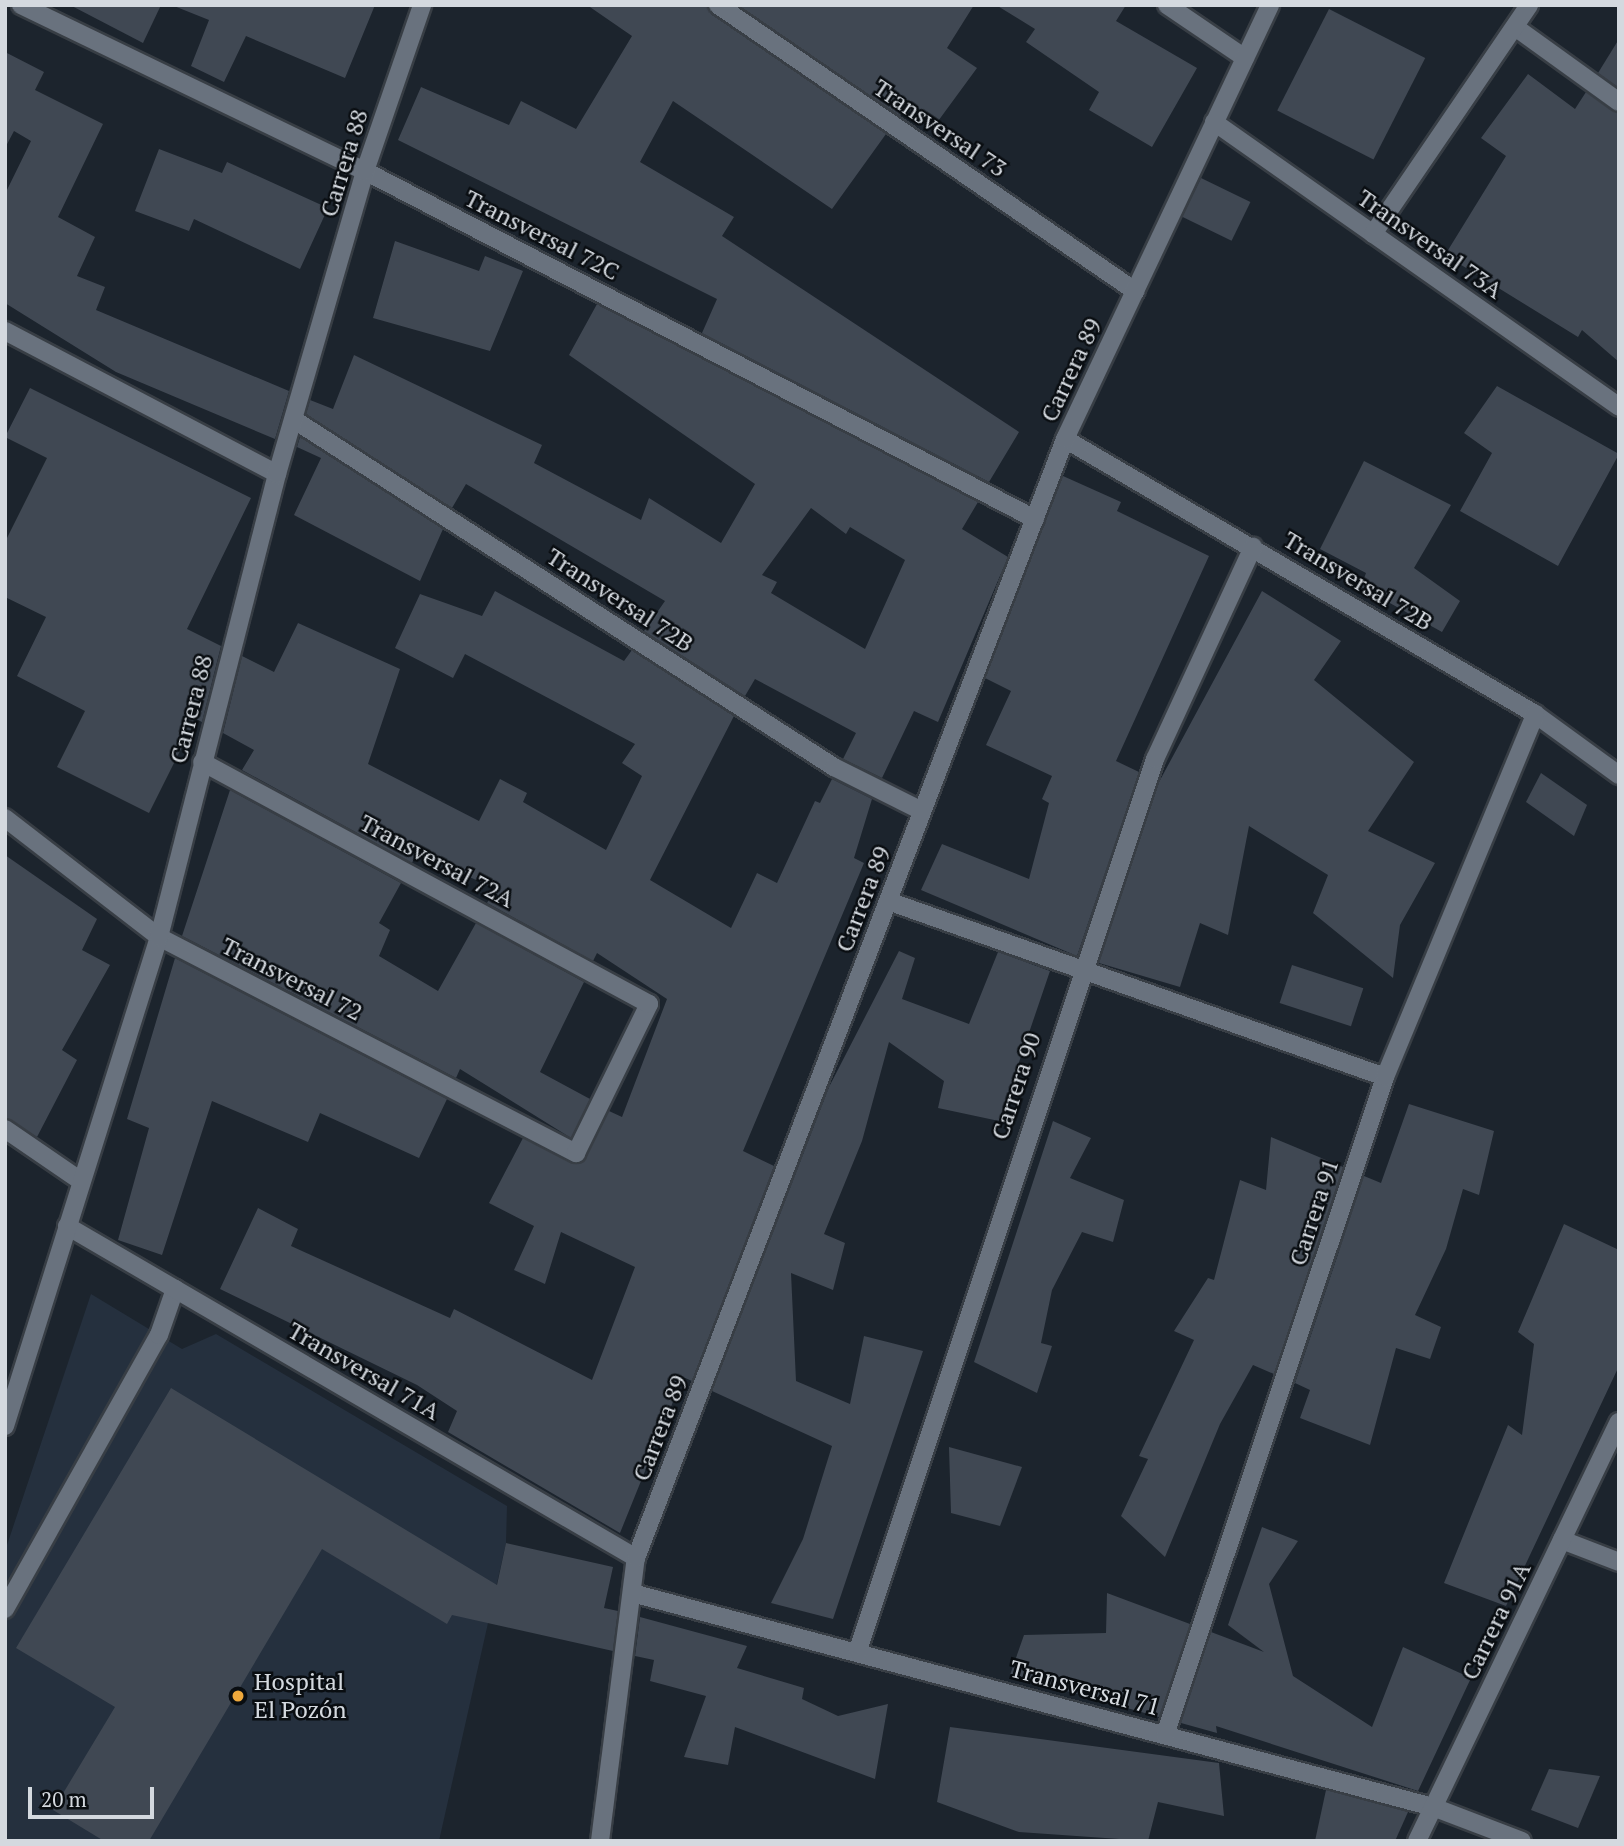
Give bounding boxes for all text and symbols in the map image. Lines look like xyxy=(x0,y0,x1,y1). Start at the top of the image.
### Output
street label: Transversal 73 xyxy=(868,73,1012,183)
street label: Carrera 88 xyxy=(314,106,374,220)
street label: Transversal 73A xyxy=(1352,183,1508,305)
street label: Transversal 72C xyxy=(460,184,624,286)
street label: Carrera 89 xyxy=(1035,314,1107,426)
street label: Transversal 72B xyxy=(1278,525,1438,637)
street label: Transversal 72B xyxy=(541,542,699,658)
street label: Carrera 88 xyxy=(164,652,218,766)
street label: Transversal 72A xyxy=(355,808,519,914)
street label: Carrera 89 xyxy=(830,842,896,956)
street label: Transversal 72 xyxy=(217,931,367,1027)
street label: Carrera 90 xyxy=(985,1029,1047,1143)
street label: Carrera 91 xyxy=(1283,1155,1345,1269)
street label: Transversal 71A xyxy=(283,1316,445,1426)
street label: Carrera 89 xyxy=(627,1371,693,1485)
street label: Carrera 91A xyxy=(1455,1558,1537,1684)
street label: Transversal 71 xyxy=(1007,1654,1163,1722)
place label: Hospital El Pozón xyxy=(254,1668,347,1724)
marker: Hospital El Pozón xyxy=(228,1686,248,1706)
scale bar xyxy=(32,1772,158,1816)
text: 20 m xyxy=(41,1785,87,1813)

